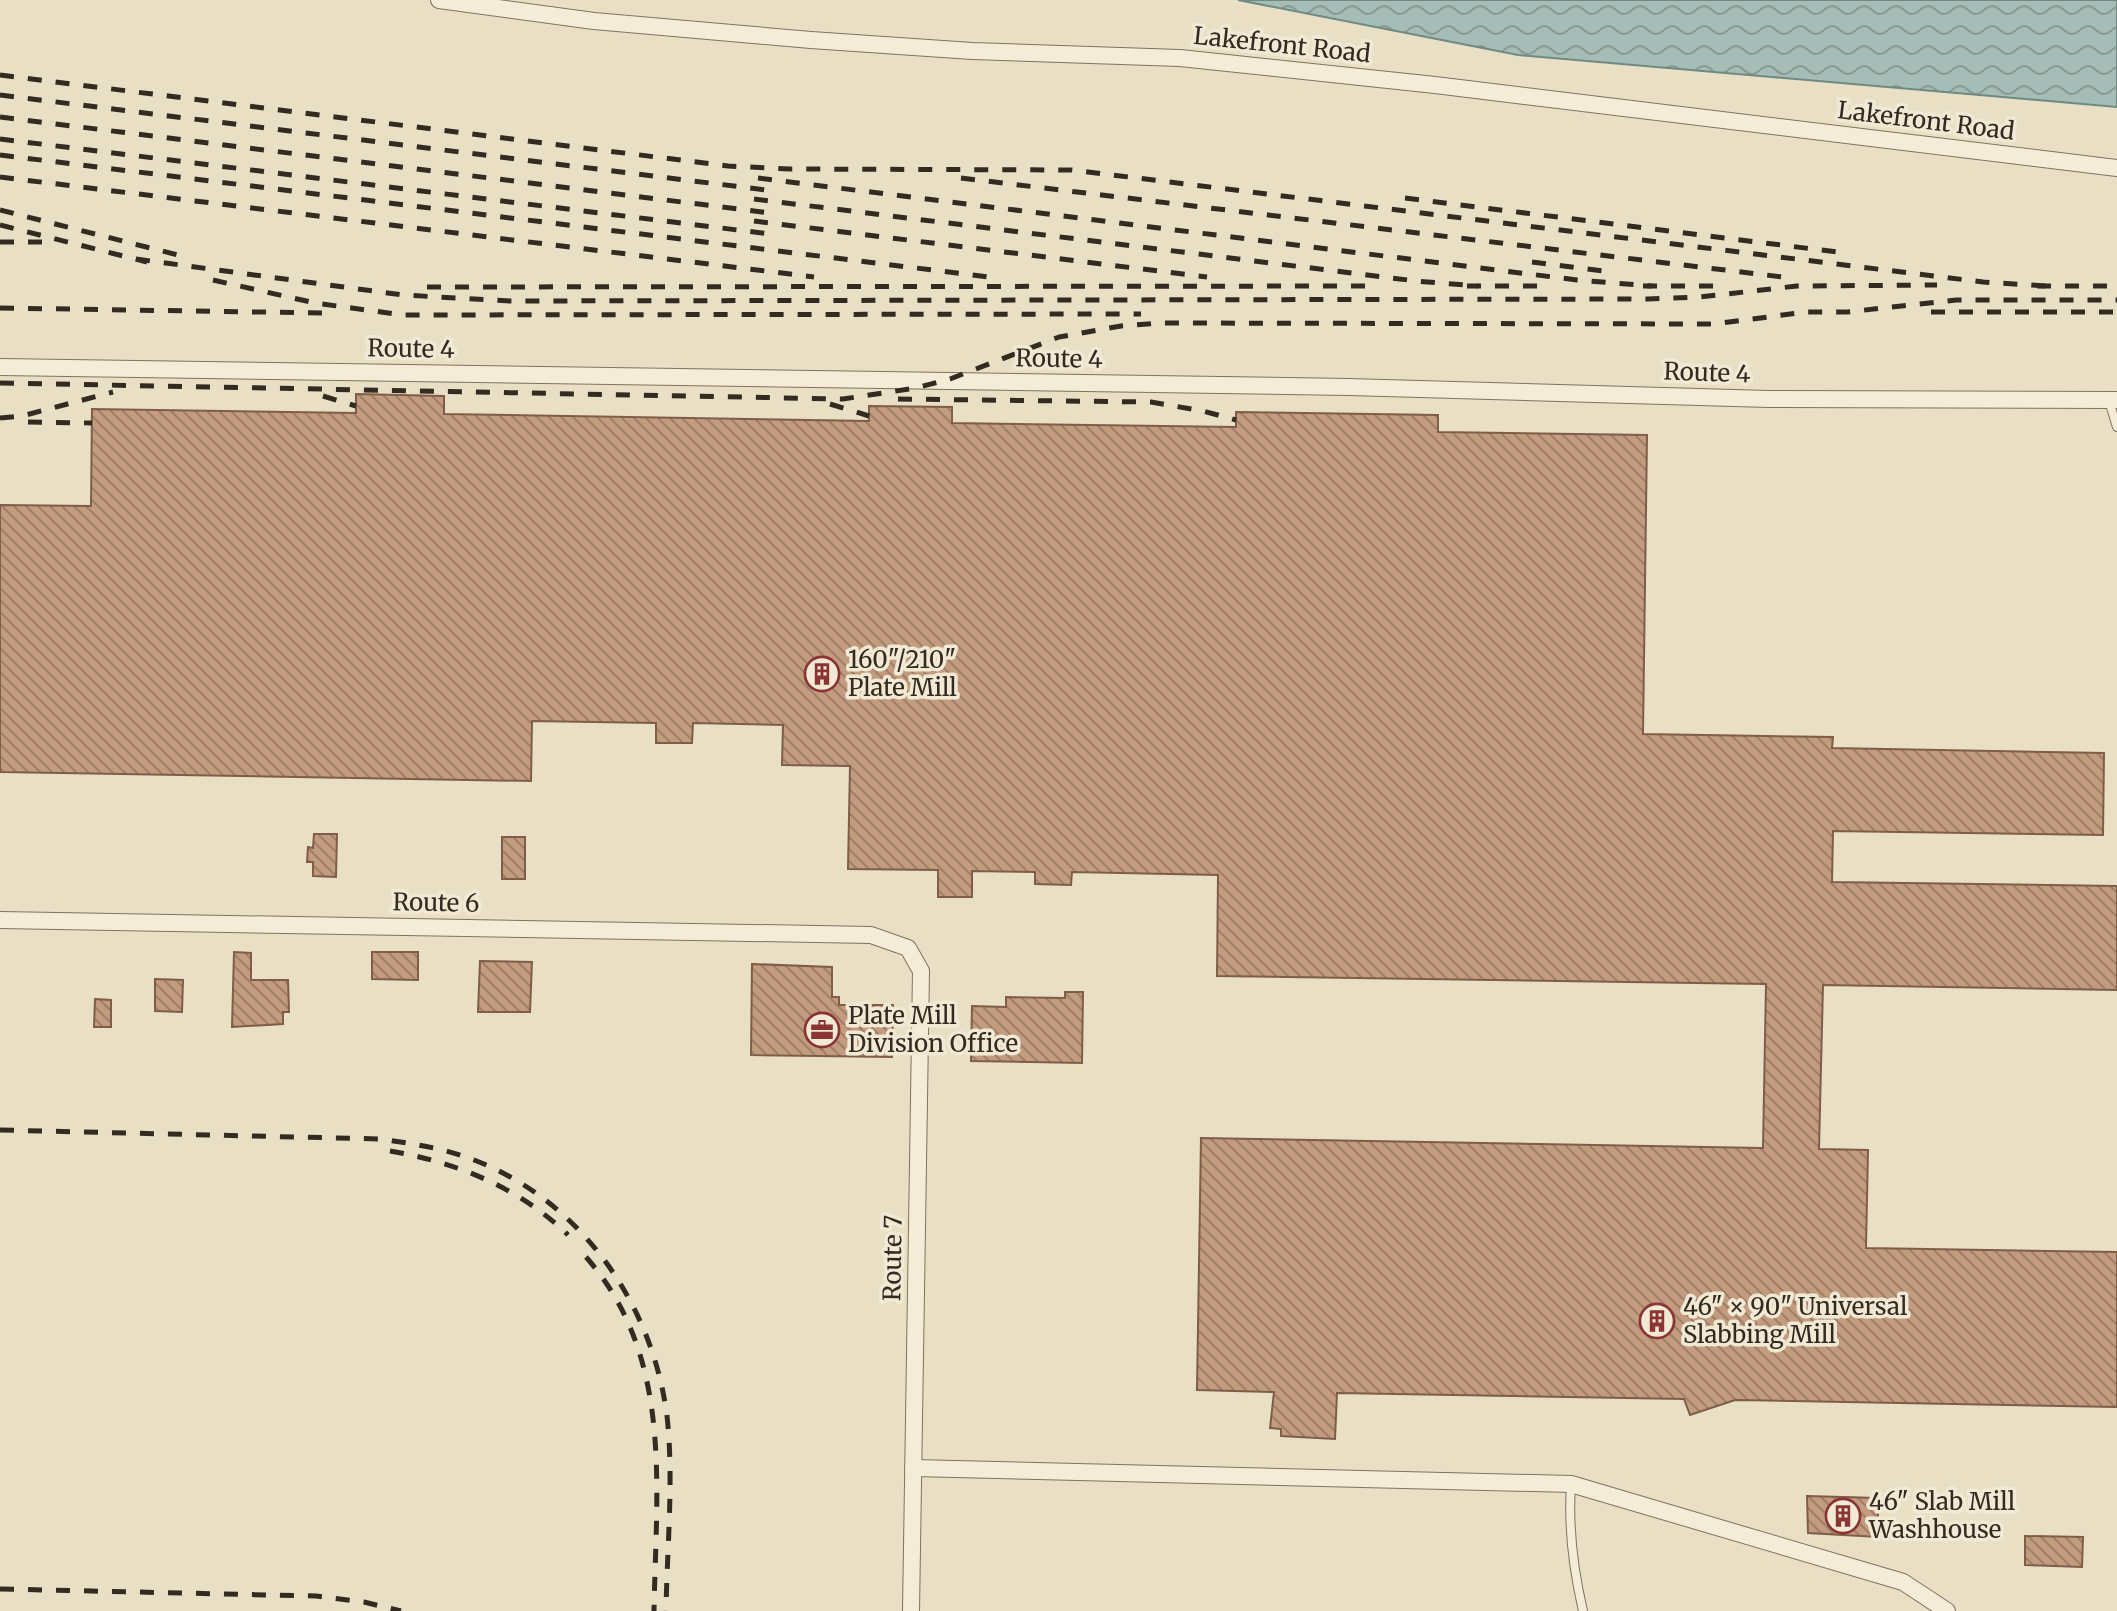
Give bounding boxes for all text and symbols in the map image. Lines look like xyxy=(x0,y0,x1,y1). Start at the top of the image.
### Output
street label: Lakefront Road xyxy=(1192,20,1372,69)
street label: Lakefront Road xyxy=(1836,94,2016,147)
street label: Route 4 xyxy=(367,332,455,365)
street label: Route 4 xyxy=(1015,342,1103,375)
street label: Route 4 xyxy=(1663,355,1751,390)
place label: 160"/210" Plate Mill xyxy=(848,644,957,703)
building icon: 160"/210" Plate Mill xyxy=(803,655,841,693)
street label: Route 6 xyxy=(392,886,480,919)
place label: Plate Mill Division Office xyxy=(848,1000,1018,1059)
office icon: Plate Mill Division Office xyxy=(803,1011,841,1049)
street label: Route 7 xyxy=(876,1215,909,1301)
place label: 46" × 90" Universal Slabbing Mill xyxy=(1683,1291,1908,1350)
building icon: 46" × 90" Universal Slabbing Mill xyxy=(1638,1302,1676,1340)
place label: 46" Slab Mill Washhouse xyxy=(1868,1486,2015,1545)
building icon: 46" Slab Mill Washhouse xyxy=(1824,1497,1862,1535)

